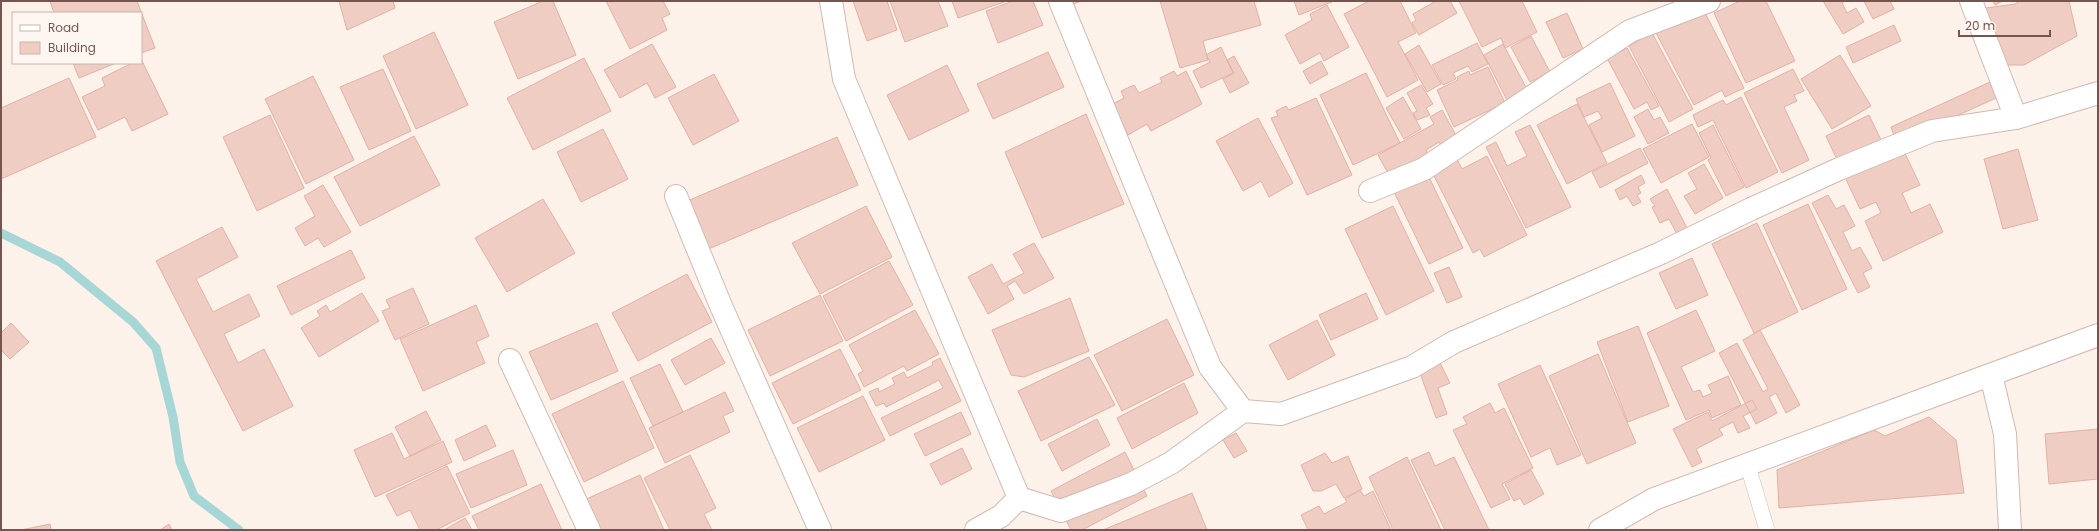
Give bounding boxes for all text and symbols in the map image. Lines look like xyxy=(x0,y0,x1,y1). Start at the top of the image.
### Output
legend xyxy=(12,12,142,64)
scale bar xyxy=(1959,12,2050,38)
text: 20 m xyxy=(1965,17,1995,34)
text: Road xyxy=(48,19,79,36)
text: Building xyxy=(48,39,96,56)

